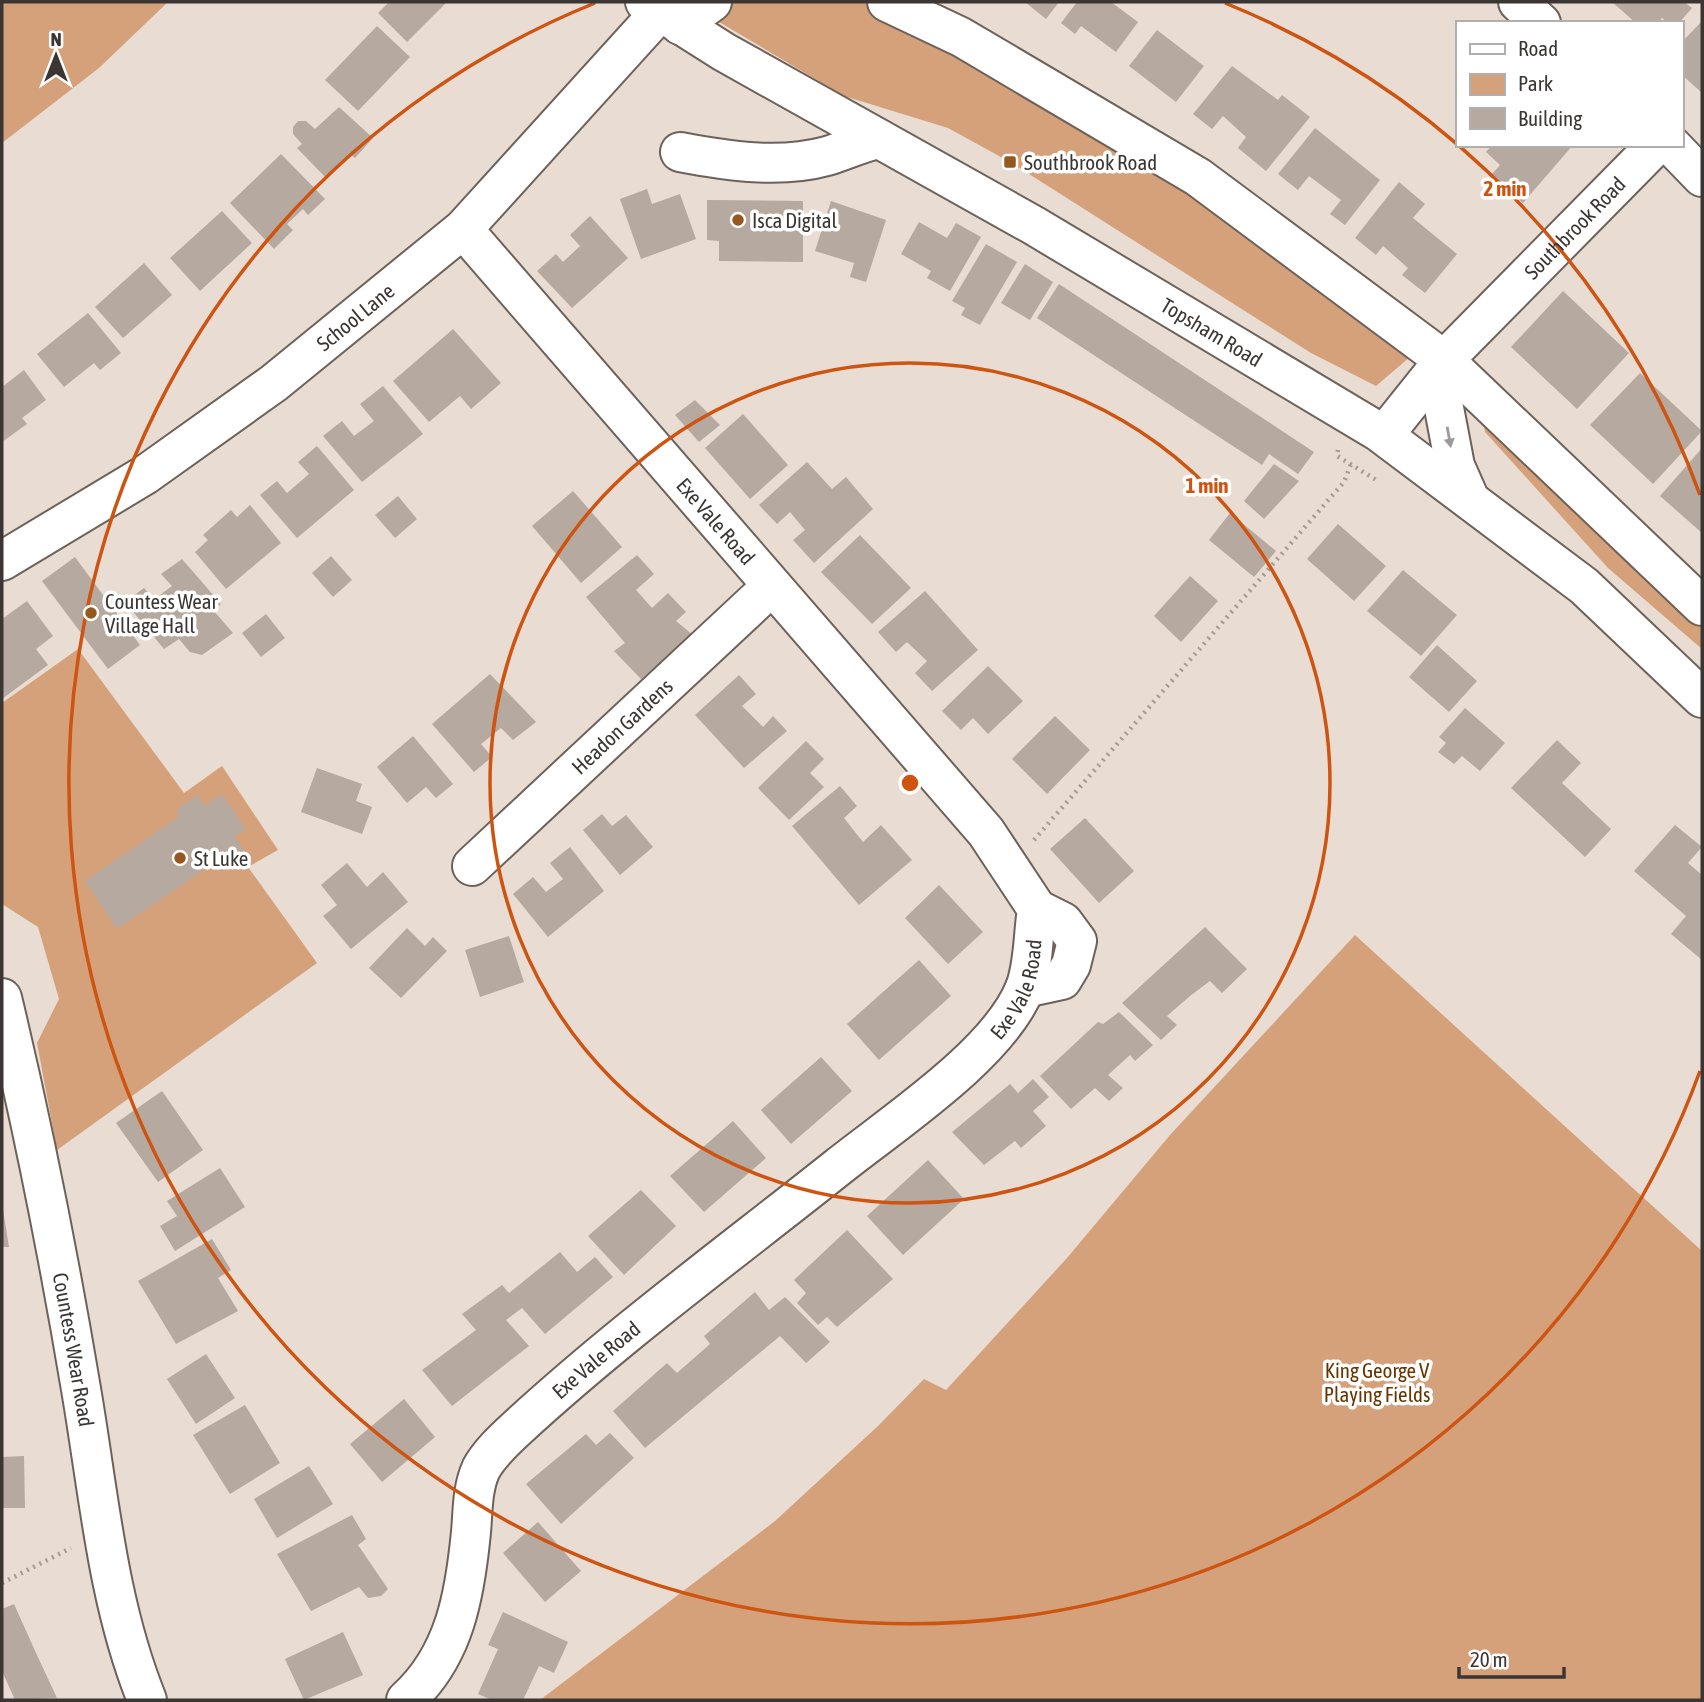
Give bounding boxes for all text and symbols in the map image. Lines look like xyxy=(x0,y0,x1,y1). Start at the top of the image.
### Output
north arrow xyxy=(21,21,91,91)
legend xyxy=(1456,21,1683,147)
text: N xyxy=(50,28,62,50)
text: Road xyxy=(1518,36,1558,60)
text: Park xyxy=(1518,71,1553,95)
text: Building xyxy=(1518,106,1582,130)
place label: Southbrook Road xyxy=(1024,150,1157,174)
marker: Southbrook Road xyxy=(1002,154,1018,170)
street label: Southbrook Road xyxy=(1519,172,1630,283)
text: 2 min xyxy=(1484,176,1526,200)
place label: Isca Digital xyxy=(752,208,837,232)
marker: Isca Digital xyxy=(730,212,746,228)
street label: School Lane xyxy=(312,278,399,355)
street label: Topsham Road xyxy=(1157,293,1267,371)
one-way arrow xyxy=(1444,426,1455,448)
street label: Exe Vale Road xyxy=(672,473,760,569)
text: 1 min xyxy=(1186,473,1228,497)
place label: Countess Wear Village Hall xyxy=(105,589,219,637)
marker: Countess Wear Village Hall xyxy=(83,605,99,621)
street label: Headon Gardens xyxy=(567,673,677,779)
centre of rings xyxy=(898,771,922,795)
place label: St Luke xyxy=(194,846,248,870)
marker: St Luke xyxy=(172,850,188,866)
street label: Exe Vale Road xyxy=(985,938,1046,1044)
street label: Countess Wear Road xyxy=(49,1271,99,1428)
street label: Exe Vale Road xyxy=(547,1316,644,1403)
park label: King George V Playing Fields xyxy=(1324,1358,1430,1406)
scale bar xyxy=(1459,1636,1564,1680)
text: 20 m xyxy=(1470,1647,1508,1671)

